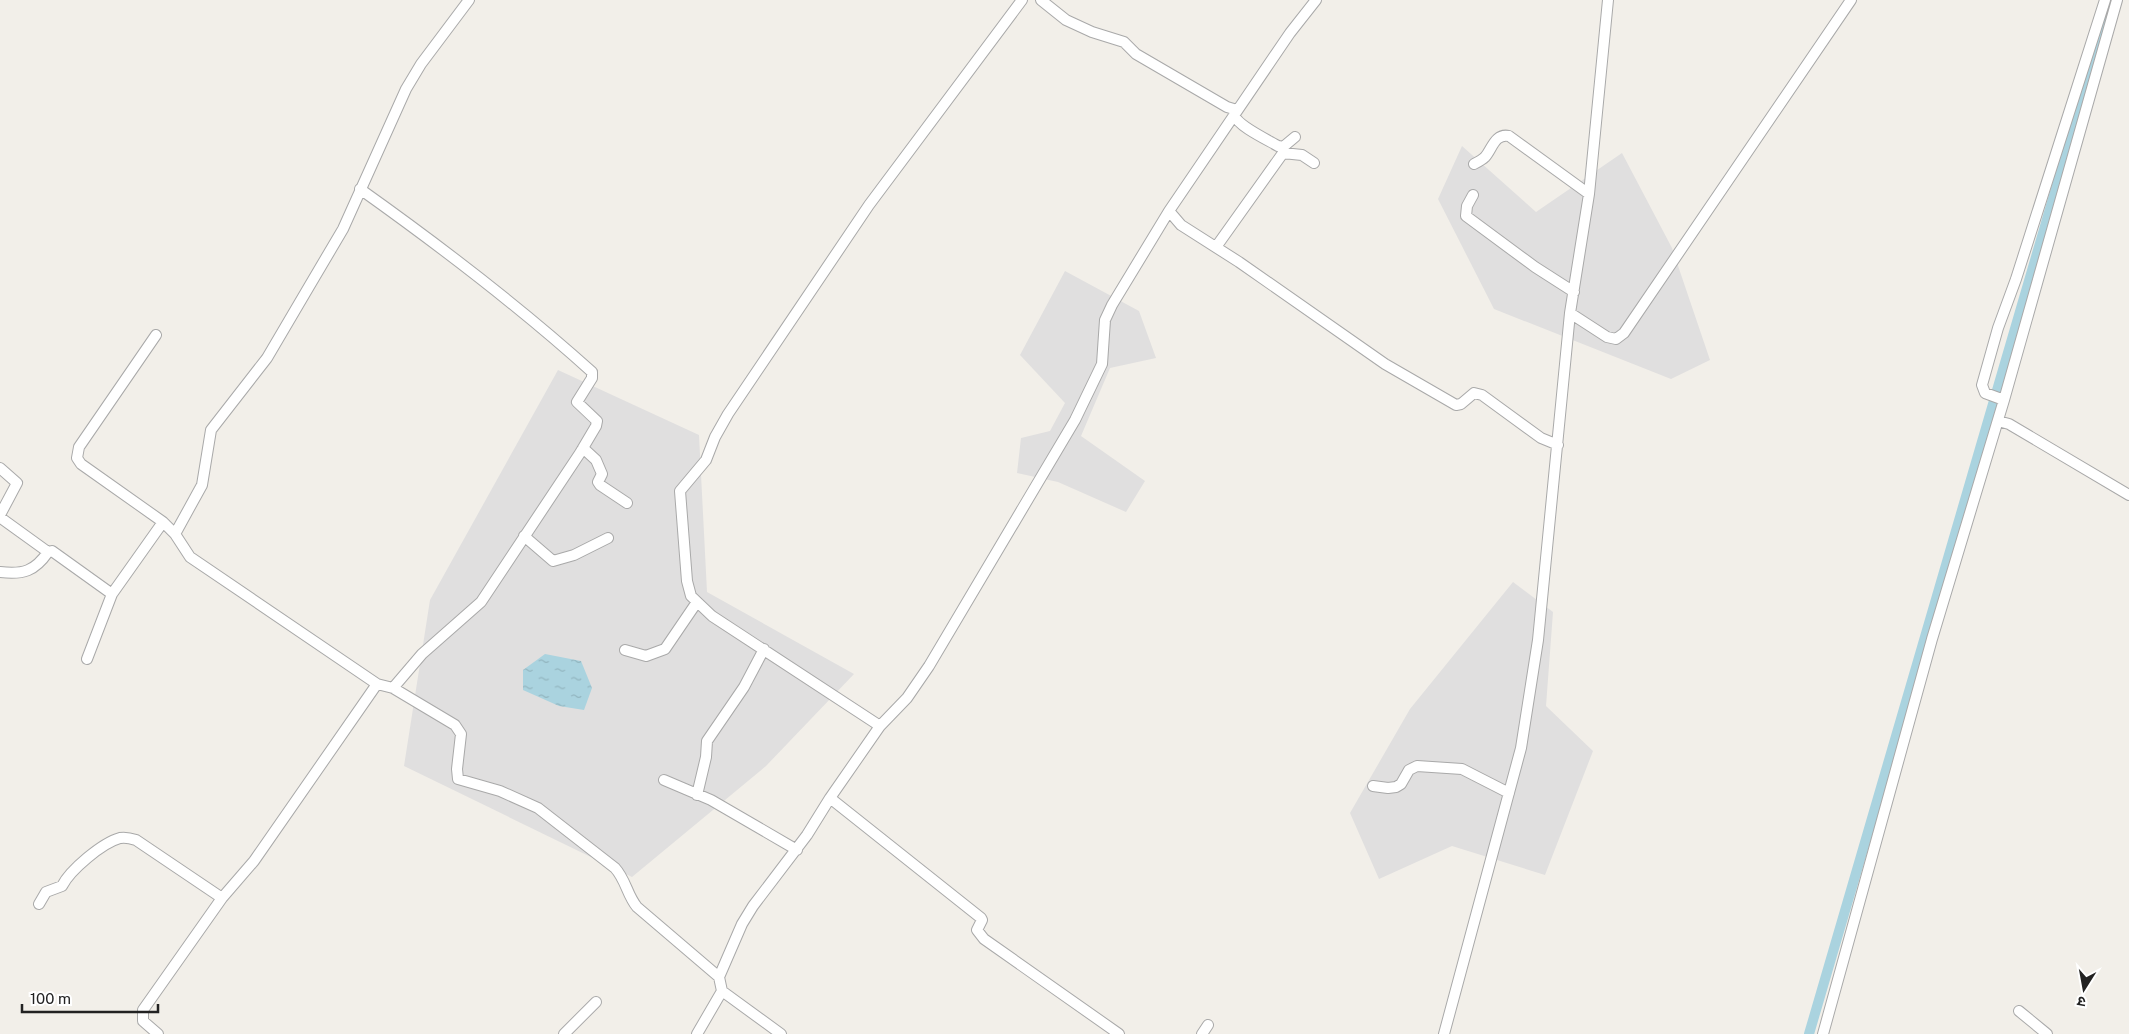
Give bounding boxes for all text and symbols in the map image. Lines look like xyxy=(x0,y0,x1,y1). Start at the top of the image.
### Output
north arrow xyxy=(2059,964,2109,1014)
scale bar xyxy=(22,982,159,1014)
text: 100 m xyxy=(30,990,71,1007)
text: उ xyxy=(2075,993,2087,1010)

